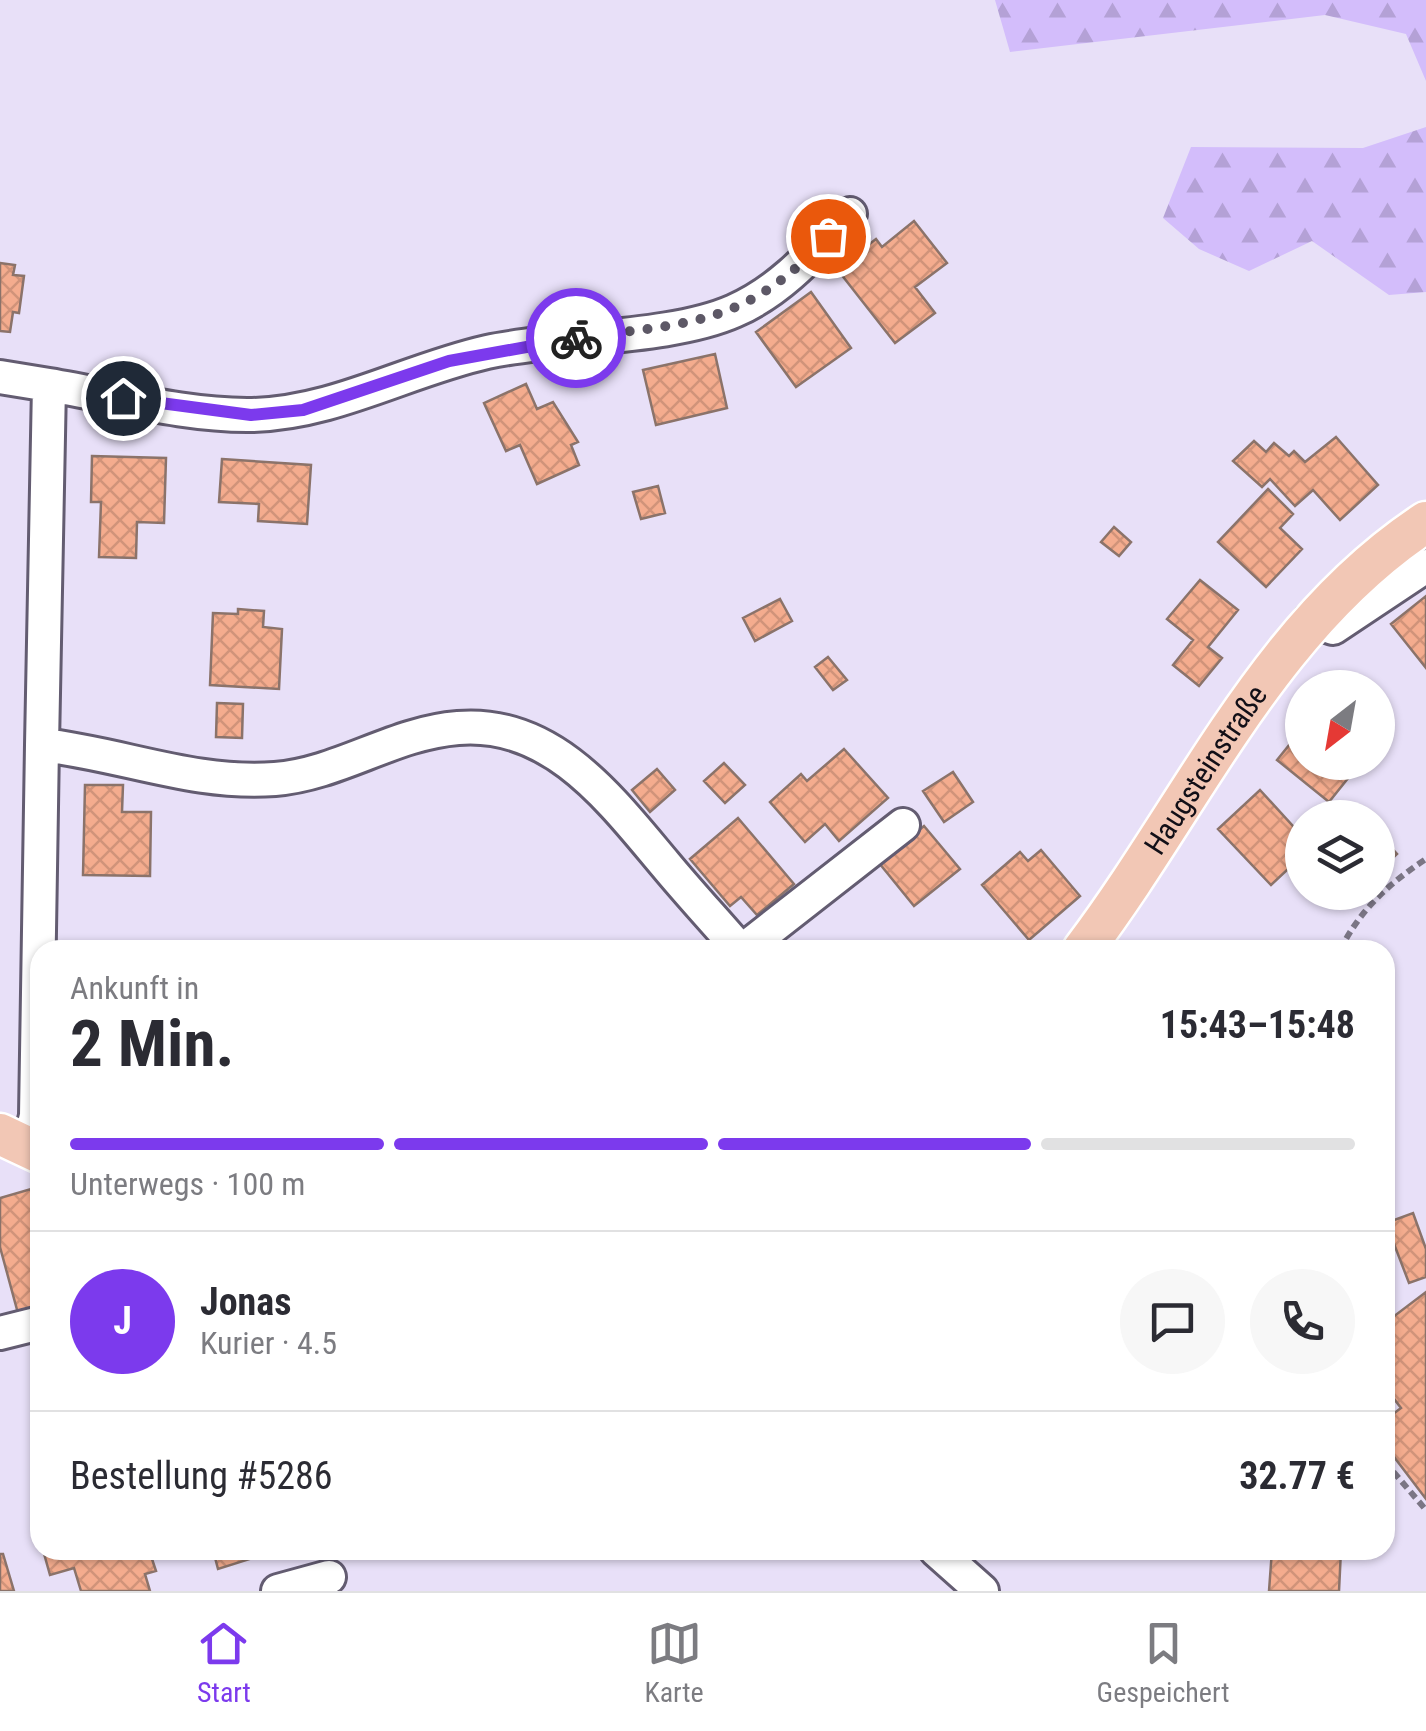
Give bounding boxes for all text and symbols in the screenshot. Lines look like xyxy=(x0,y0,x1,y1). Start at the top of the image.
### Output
pin xyxy=(786,194,871,279)
icon: bag xyxy=(801,209,856,264)
courier xyxy=(526,288,626,388)
icon: bike xyxy=(549,311,604,366)
pin xyxy=(81,356,166,441)
icon: home xyxy=(96,371,151,426)
north arrow xyxy=(1285,670,1395,780)
map controls xyxy=(1285,670,1395,910)
street label: Haugsteinstraße xyxy=(1137,678,1274,861)
button: layers xyxy=(1285,800,1395,910)
text: Ankunft in xyxy=(70,969,199,1007)
text: 15:43–15:48 xyxy=(1160,1003,1355,1047)
text: 2 Min. xyxy=(70,1006,234,1082)
text: Unterwegs · 100 m xyxy=(70,1165,305,1203)
button: chat xyxy=(1120,1269,1225,1374)
button: phone xyxy=(1250,1269,1355,1374)
text: Jonas xyxy=(200,1280,291,1324)
text: J xyxy=(113,1299,132,1343)
text: Kurier · 4.5 xyxy=(200,1324,337,1362)
text: Bestellung #5286 xyxy=(70,1454,332,1498)
text: 32.77 € xyxy=(1239,1454,1355,1498)
tab: Start xyxy=(196,1616,251,1709)
tab: Karte xyxy=(644,1616,704,1709)
tab: Gespeichert xyxy=(1097,1616,1230,1709)

